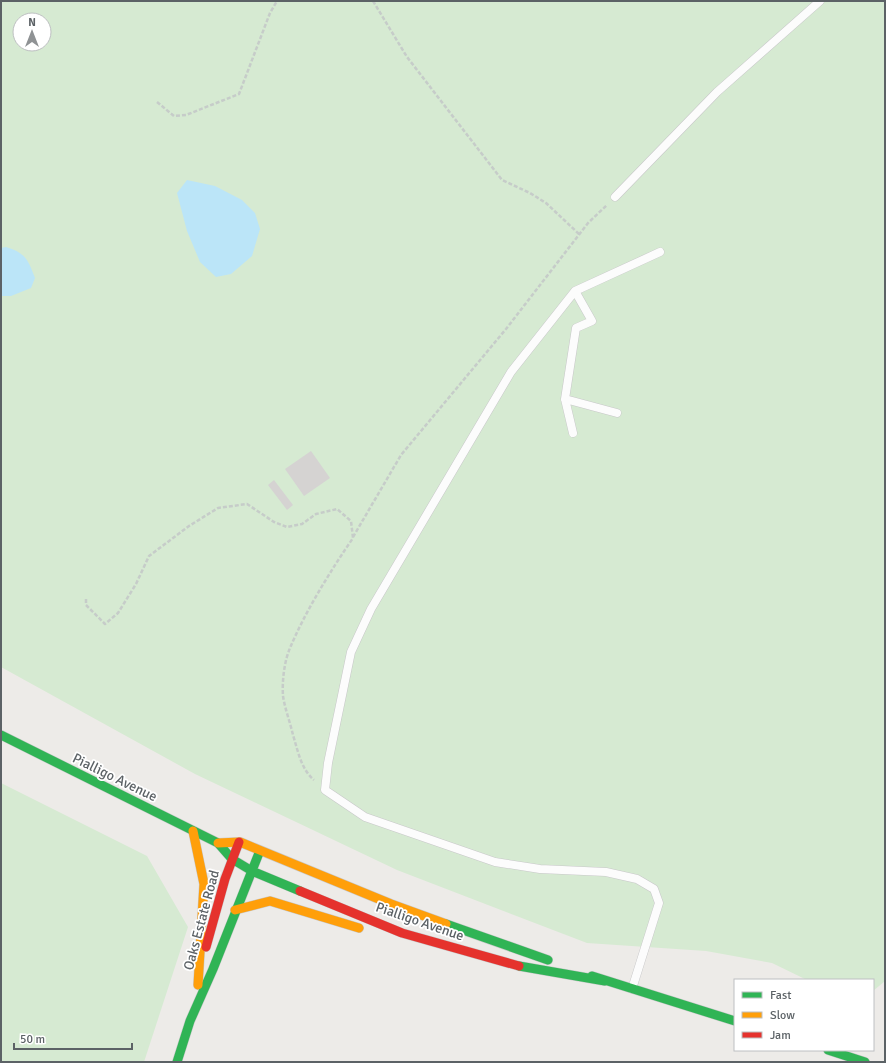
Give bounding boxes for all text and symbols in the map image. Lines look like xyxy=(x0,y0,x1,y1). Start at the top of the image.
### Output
north arrow xyxy=(12,12,52,52)
text: N xyxy=(28,16,36,29)
street label: Pialligo Avenue xyxy=(70,750,160,805)
street label: Oaks Estate Road xyxy=(180,868,223,972)
street label: Pialligo Avenue xyxy=(373,898,466,945)
legend xyxy=(734,979,874,1051)
text: Fast xyxy=(770,988,791,1003)
text: Slow xyxy=(770,1008,795,1023)
scale bar xyxy=(14,1025,132,1051)
text: Jam xyxy=(770,1028,791,1043)
text: 50 m xyxy=(20,1032,45,1047)

